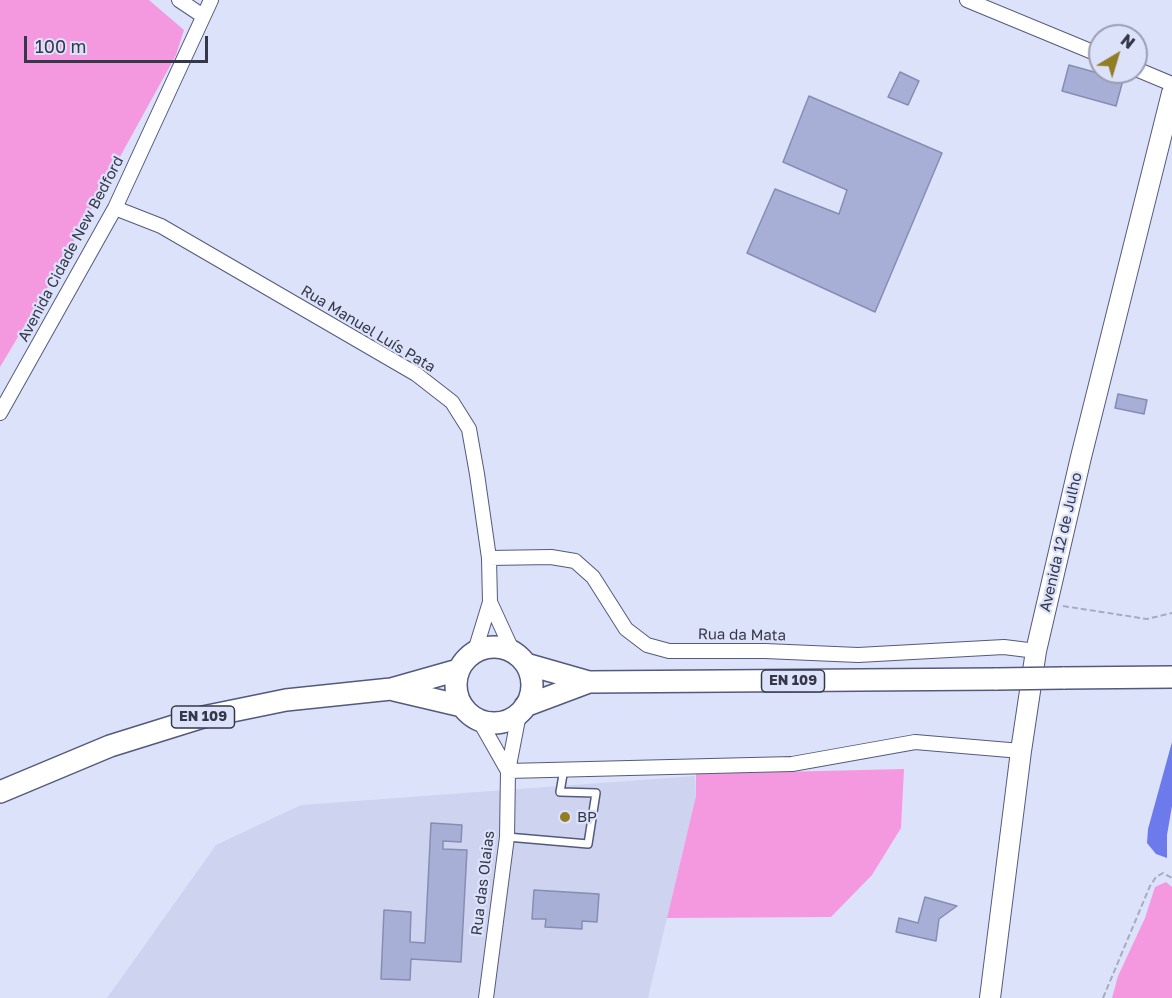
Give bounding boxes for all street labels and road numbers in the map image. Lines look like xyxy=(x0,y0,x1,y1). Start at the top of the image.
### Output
street label: Avenida Cidade New Bedford xyxy=(14,153,128,345)
street label: Rua Manuel Luís Pata xyxy=(298,282,438,376)
street label: Avenida 12 de Julho xyxy=(1036,471,1086,613)
street label: Rua da Mata xyxy=(698,625,786,645)
road number: EN 109 xyxy=(762,670,824,692)
road number: EN 109 xyxy=(172,706,234,728)
street label: Rua das Olaias xyxy=(468,830,498,936)

